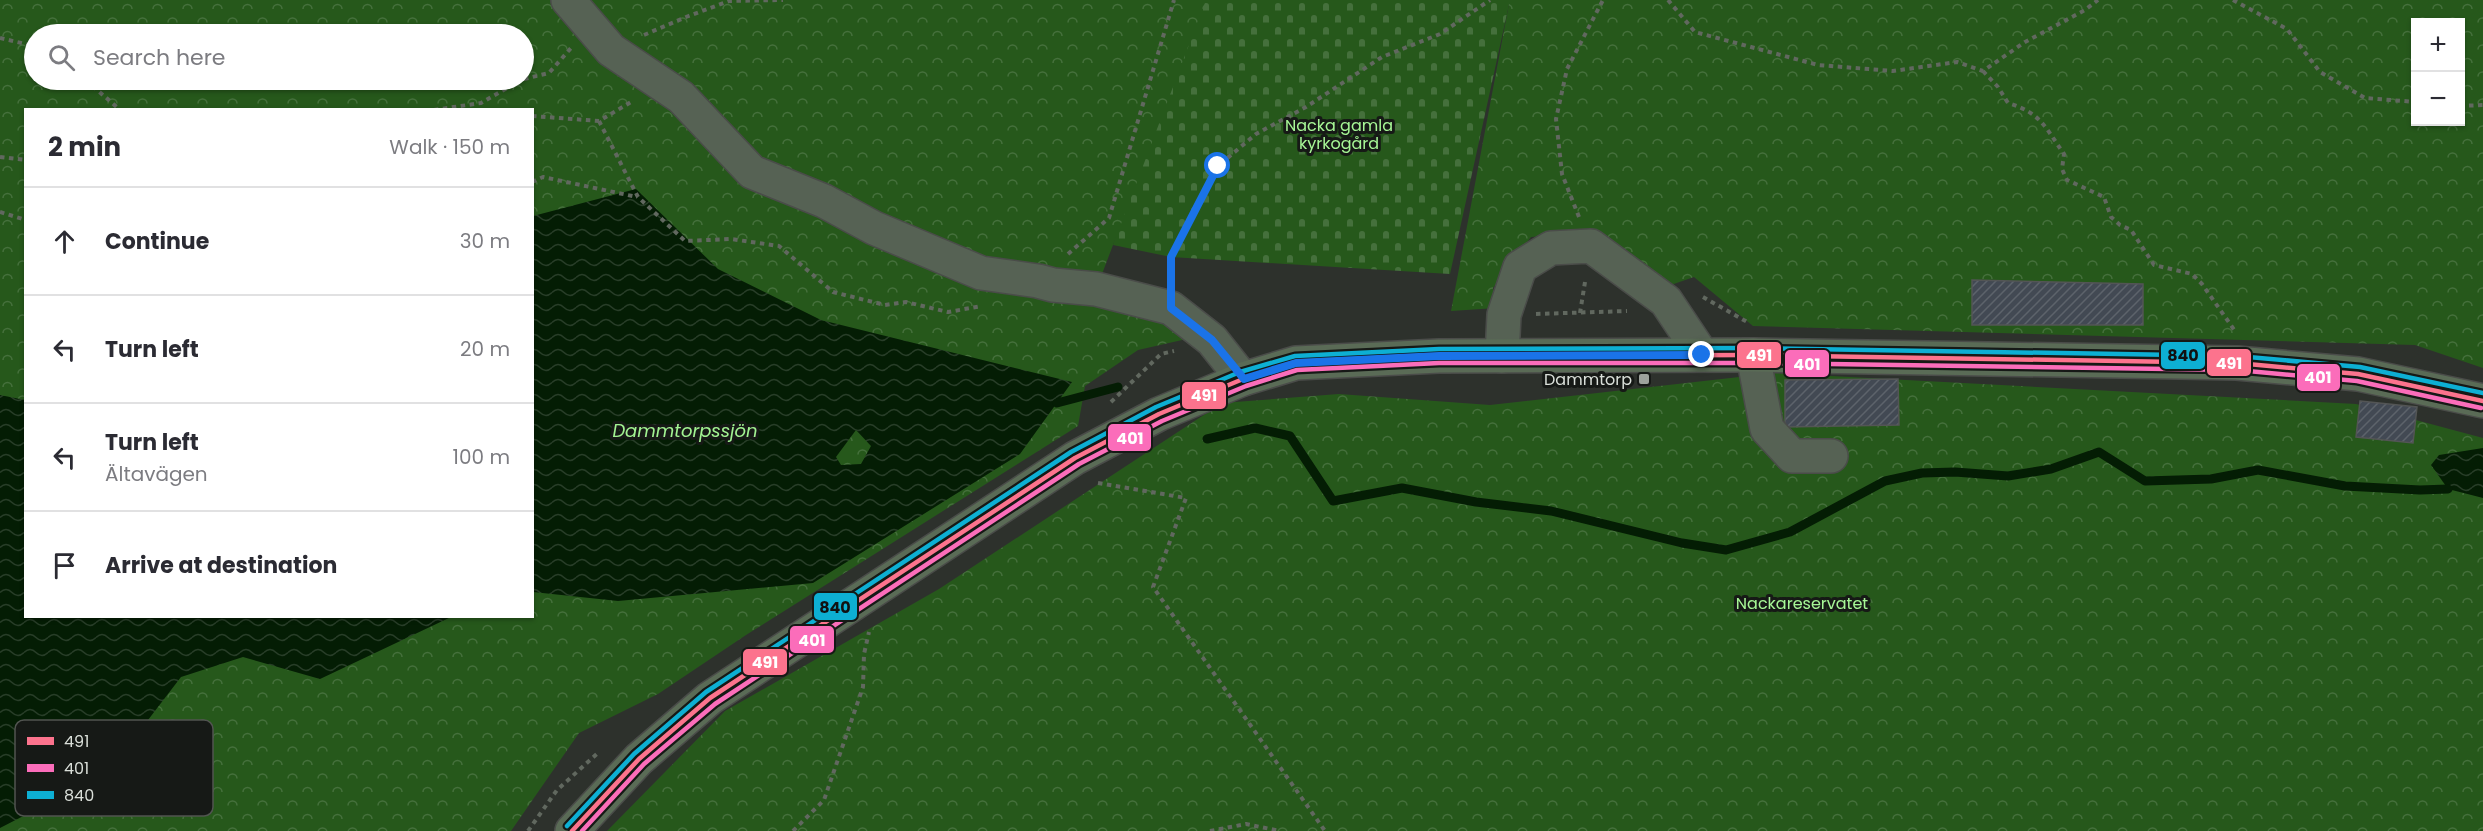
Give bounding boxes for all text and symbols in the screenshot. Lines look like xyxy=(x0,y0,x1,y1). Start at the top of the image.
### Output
map controls xyxy=(2411,18,2465,126)
button: + xyxy=(2411,18,2465,72)
search box xyxy=(24,24,534,90)
icon: search xyxy=(45,41,78,74)
text: Search here xyxy=(93,42,226,73)
button: − xyxy=(2411,72,2465,126)
park label: Nacka gamla kyrkogård xyxy=(1285,114,1393,155)
text: 2 min xyxy=(48,129,121,165)
text: Walk · 150 m xyxy=(389,133,510,161)
route start xyxy=(1204,152,1230,178)
icon: ahead xyxy=(48,225,81,258)
text: Continue xyxy=(105,226,209,257)
text: 30 m xyxy=(460,227,510,255)
icon: left xyxy=(48,333,81,366)
text: Turn left xyxy=(105,334,199,365)
text: 20 m xyxy=(460,335,510,363)
route end xyxy=(1688,341,1714,367)
line badge: 491 xyxy=(1736,341,1782,369)
line badge: 840 xyxy=(2160,341,2206,370)
text: 491 xyxy=(1746,344,1772,367)
text: 840 xyxy=(2167,344,2199,367)
line badge: 491 xyxy=(2206,348,2252,377)
line badge: 401 xyxy=(1784,349,1830,378)
text: 491 xyxy=(2216,352,2242,375)
text: 401 xyxy=(1793,353,1821,376)
line badge: 401 xyxy=(2296,363,2341,392)
text: 401 xyxy=(2304,366,2332,389)
place label: Dammtorp xyxy=(1544,368,1632,391)
marker: Dammtorp xyxy=(1637,372,1651,386)
line badge: 491 xyxy=(1181,381,1227,410)
text: 491 xyxy=(1191,384,1217,407)
water label: Dammtorpssjön xyxy=(612,418,758,443)
line badge: 401 xyxy=(1107,423,1152,452)
text: Turn left xyxy=(105,427,199,458)
text: 401 xyxy=(1116,427,1144,450)
icon: left xyxy=(48,441,81,474)
text: 100 m xyxy=(453,443,510,471)
text: Ältavägen xyxy=(105,460,208,488)
icon: arrive xyxy=(48,549,81,582)
text: Arrive at destination xyxy=(105,550,337,581)
line badge: 840 xyxy=(813,592,858,621)
park label: Nackareservatet xyxy=(1736,592,1868,615)
text: 840 xyxy=(819,596,851,619)
line badge: 401 xyxy=(789,625,835,654)
text: 401 xyxy=(798,629,826,652)
line badge: 491 xyxy=(742,648,788,676)
text: 491 xyxy=(752,651,778,674)
legend xyxy=(15,720,213,816)
text: 491 xyxy=(64,730,89,753)
text: 401 xyxy=(64,757,89,780)
text: 840 xyxy=(64,784,94,807)

